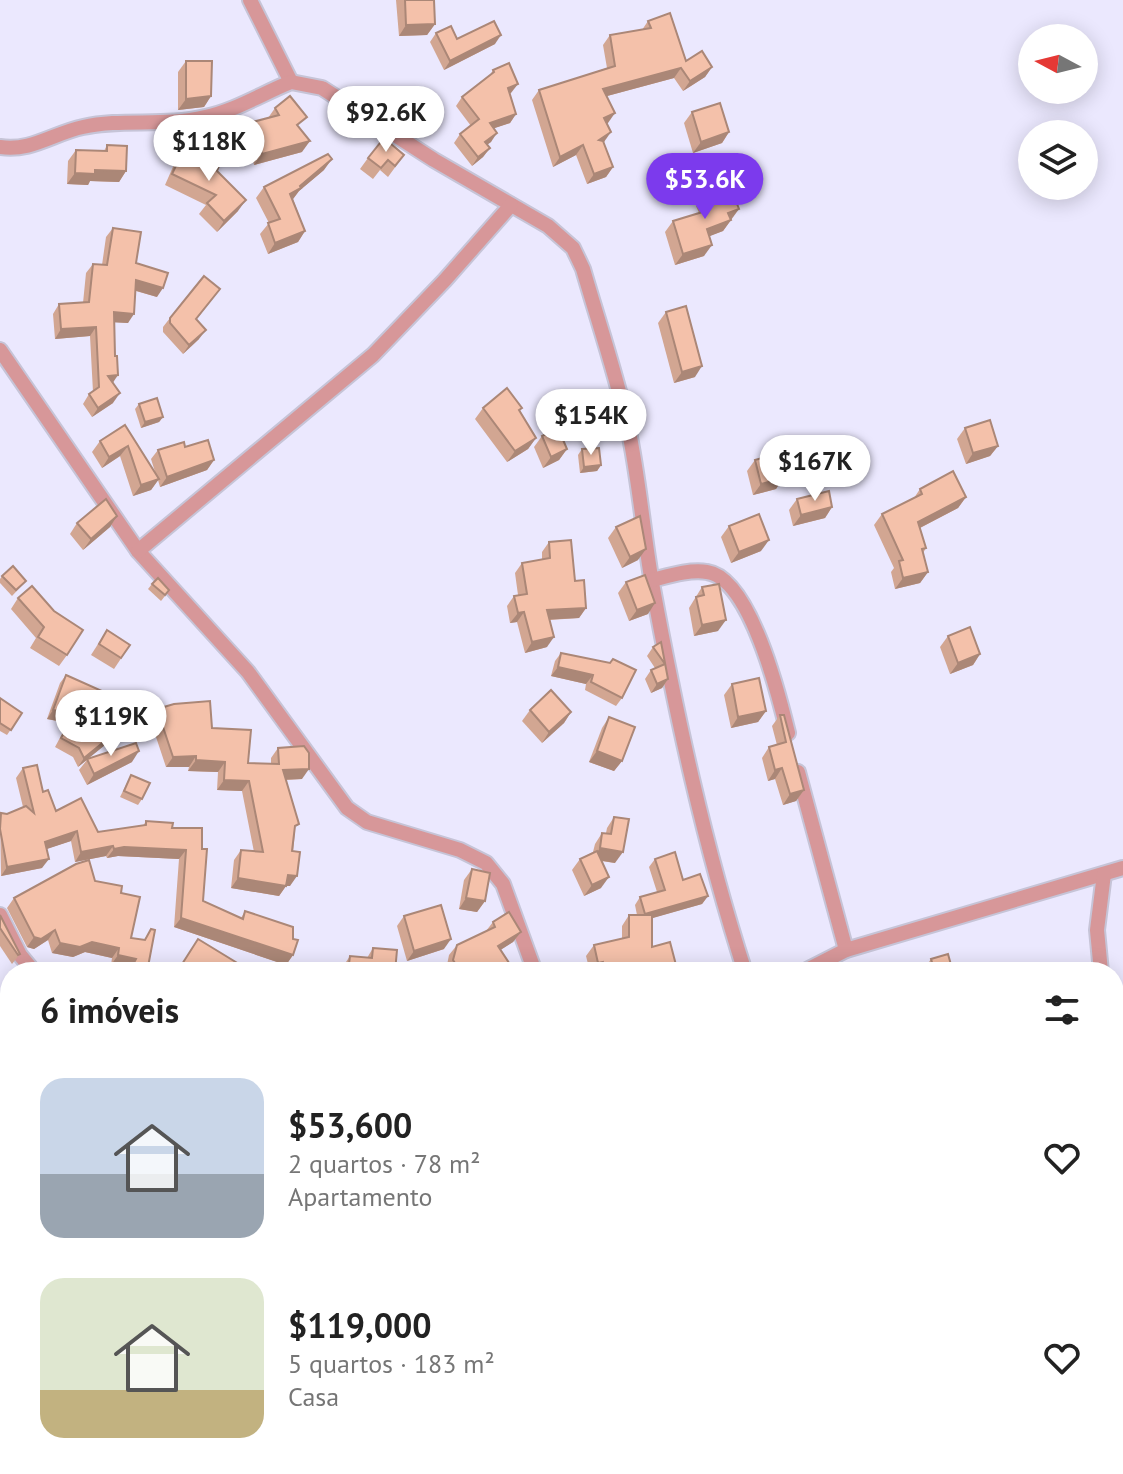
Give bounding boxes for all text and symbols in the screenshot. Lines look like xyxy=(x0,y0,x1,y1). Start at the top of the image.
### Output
north arrow xyxy=(1018,24,1098,104)
map controls xyxy=(1018,24,1098,200)
pin: $92.6K xyxy=(321,86,451,154)
text: $92.6K xyxy=(345,95,427,128)
pin: $118K xyxy=(153,115,265,183)
button: layers xyxy=(1018,120,1098,200)
text: $118K xyxy=(171,124,247,157)
pin: $53.6K xyxy=(640,153,770,221)
text: $53.6K xyxy=(664,162,746,195)
pin: $154K xyxy=(535,389,647,457)
text: $154K xyxy=(553,398,629,431)
pin: $167K xyxy=(759,435,871,503)
text: $167K xyxy=(777,444,853,477)
pin: $119K xyxy=(55,690,167,758)
text: $119K xyxy=(73,699,149,732)
text: 6 imóveis xyxy=(40,988,179,1032)
icon: filters xyxy=(1040,988,1084,1032)
text: $53,600 xyxy=(288,1103,412,1147)
icon: home xyxy=(104,1110,200,1206)
icon: heart xyxy=(1040,1136,1084,1180)
text: 2 quartos · 78 m² xyxy=(288,1147,480,1180)
text: Apartamento xyxy=(288,1180,433,1213)
text: $119,000 xyxy=(288,1303,432,1347)
icon: home xyxy=(104,1310,200,1406)
icon: heart xyxy=(1040,1336,1084,1380)
text: 5 quartos · 183 m² xyxy=(288,1347,495,1380)
text: Casa xyxy=(288,1380,339,1413)

